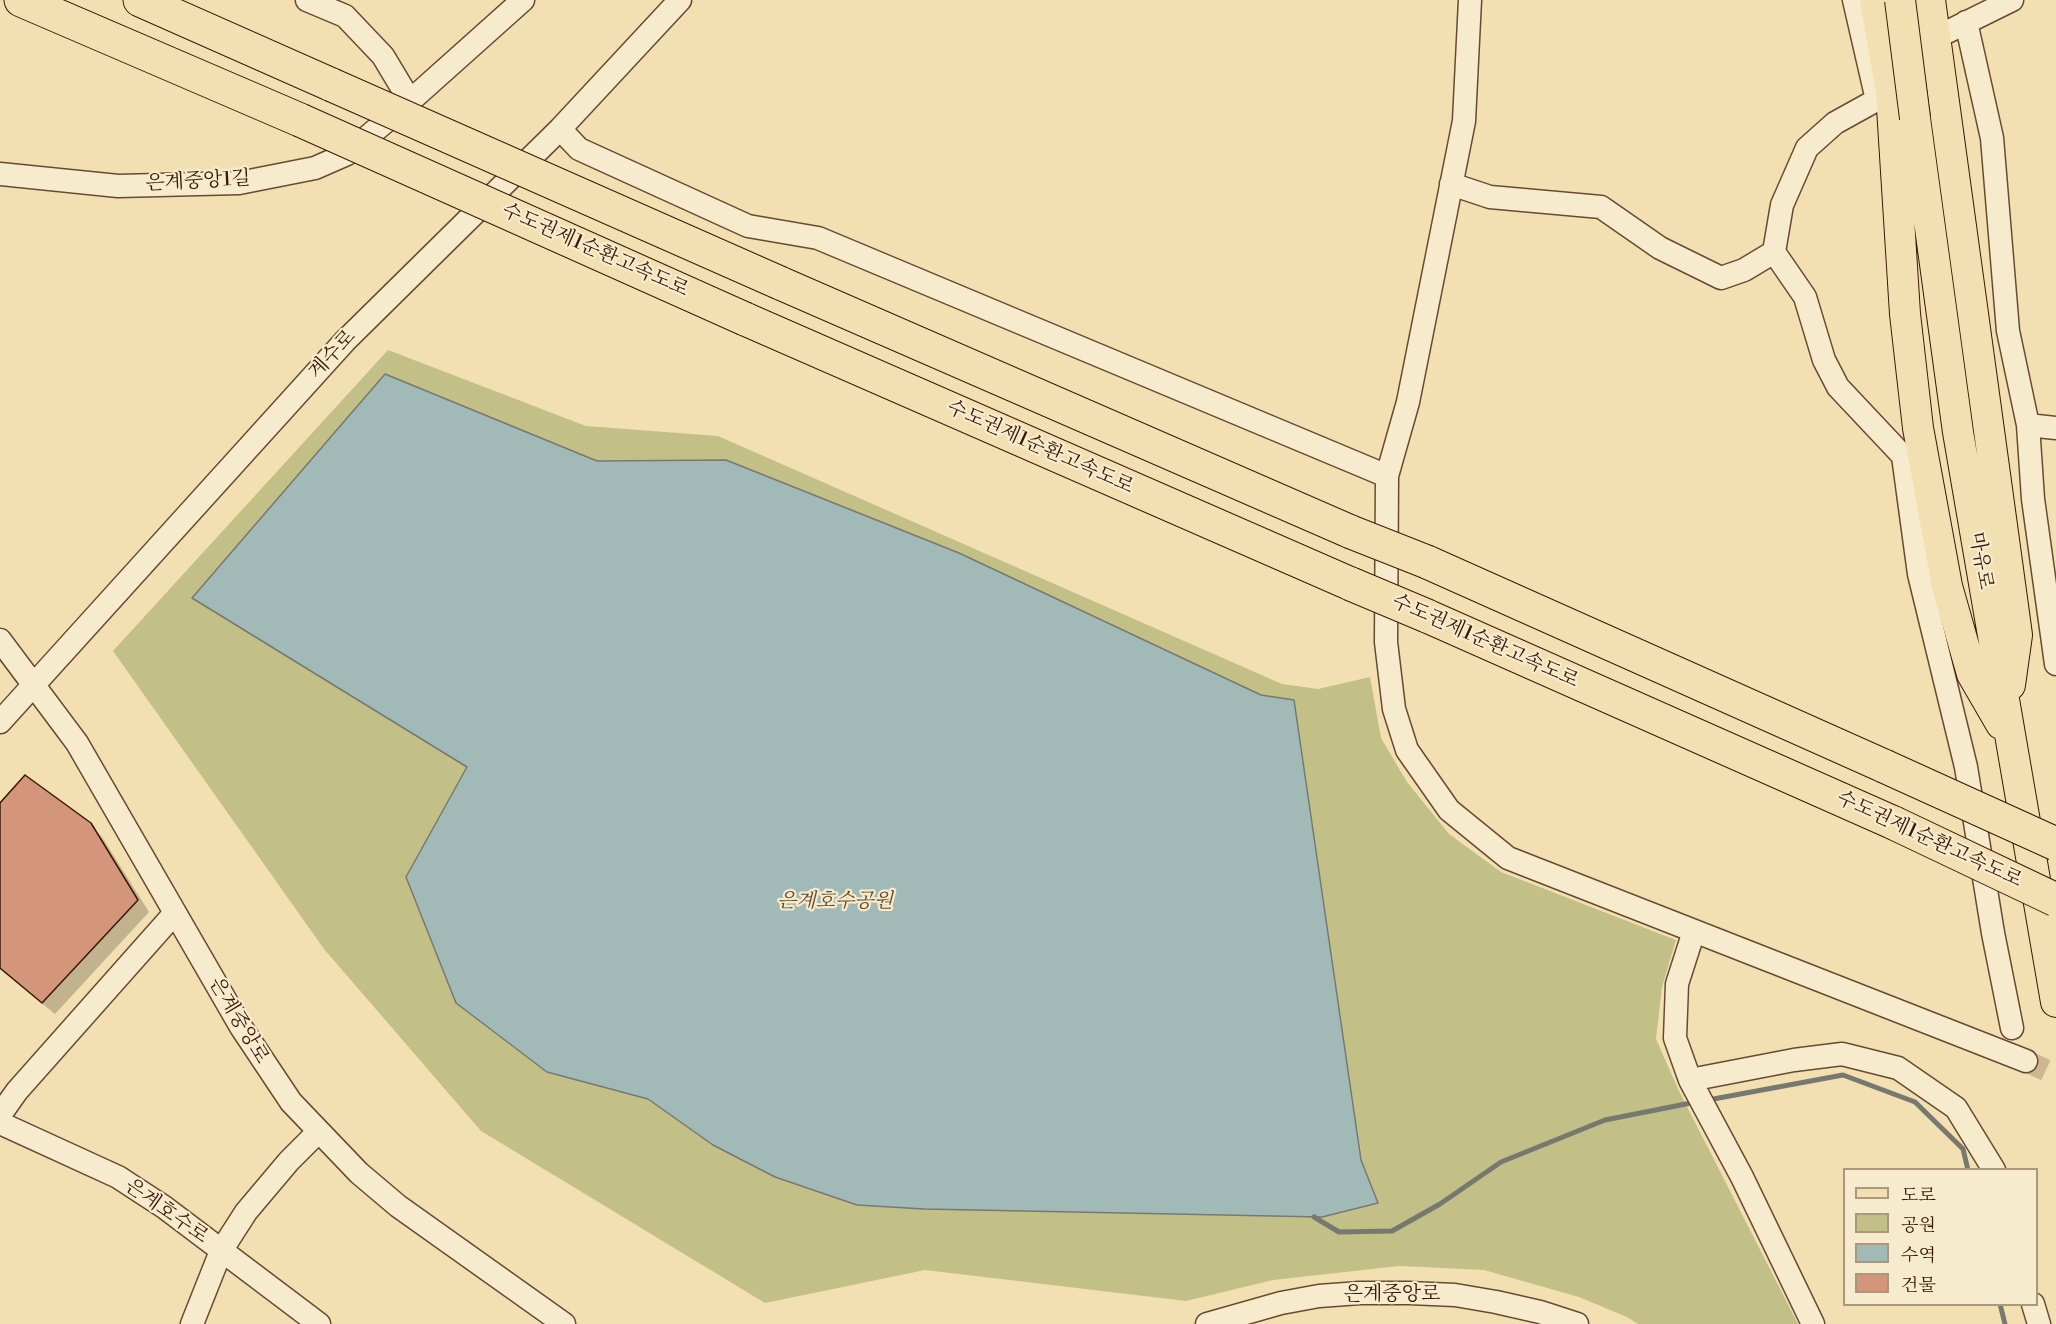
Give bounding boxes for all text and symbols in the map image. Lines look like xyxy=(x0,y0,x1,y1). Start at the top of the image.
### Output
street label: 은계중앙1길 xyxy=(145,167,251,197)
street label: 수도권제1순환고속도로 xyxy=(498,199,692,303)
street label: 계수로 xyxy=(304,326,362,384)
street label: 수도권제1순환고속도로 xyxy=(943,396,1137,500)
street label: 마유로 xyxy=(1963,530,1997,592)
street label: 수도권제1순환고속도로 xyxy=(1388,590,1582,694)
street label: 수도권제1순환고속도로 xyxy=(1832,786,2026,894)
park label: 은계호수공원 xyxy=(777,890,893,914)
street label: 은계중앙로 xyxy=(203,973,273,1069)
legend xyxy=(1843,1168,2038,1306)
street label: 은계호수로 xyxy=(120,1174,212,1250)
text: 도로 xyxy=(1901,1184,1936,1207)
text: 공원 xyxy=(1901,1214,1936,1237)
text: 수역 xyxy=(1901,1244,1936,1267)
text: 건물 xyxy=(1901,1274,1936,1297)
street label: 은계중앙로 xyxy=(1344,1283,1440,1307)

